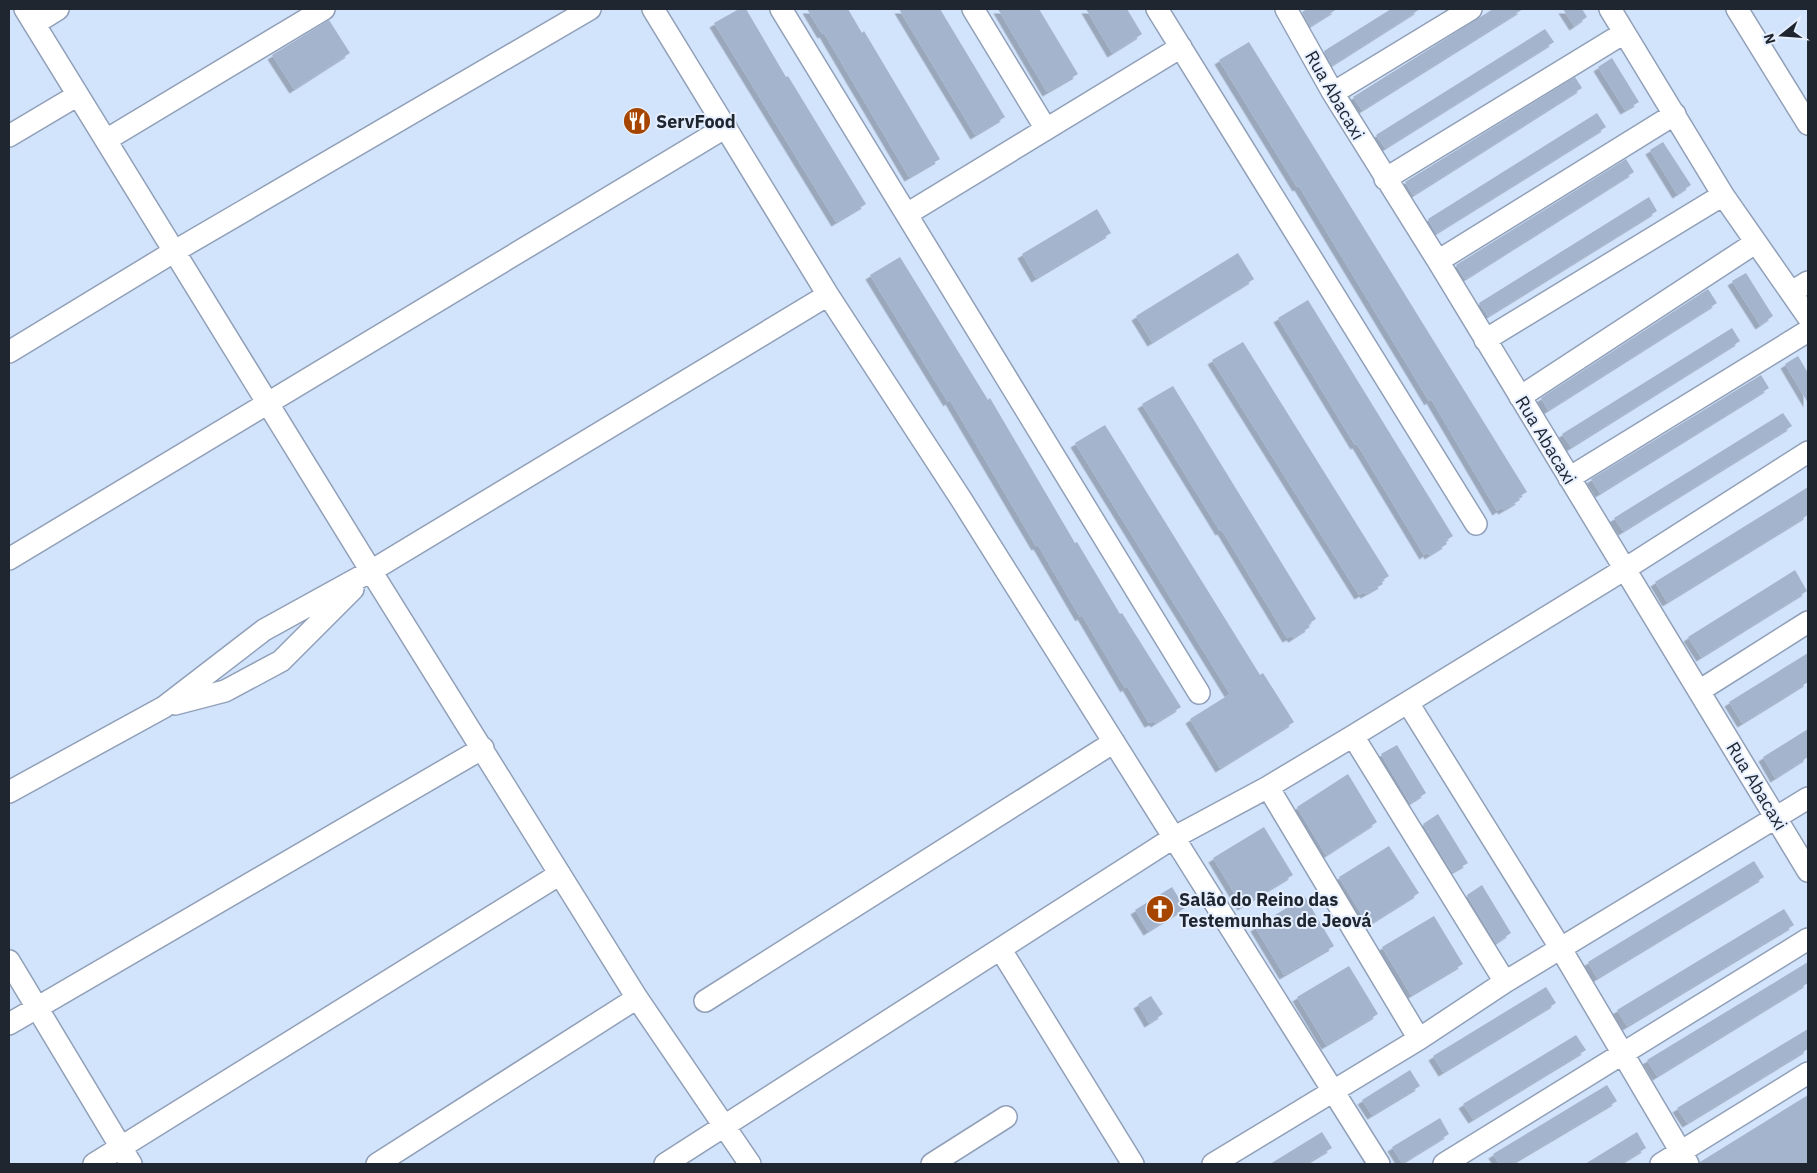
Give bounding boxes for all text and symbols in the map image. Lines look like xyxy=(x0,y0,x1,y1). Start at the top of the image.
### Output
north arrow xyxy=(1757,10,1807,60)
text: N xyxy=(1759,31,1780,46)
street label: Rua Abacaxi xyxy=(1300,46,1370,144)
restaurant icon: ServFood xyxy=(622,106,652,136)
place label: ServFood xyxy=(656,110,736,133)
street label: Rua Abacaxi xyxy=(1511,391,1581,489)
street label: Rua Abacaxi xyxy=(1722,737,1792,835)
place label: Salão do Reino das Testemunhas de Jeová xyxy=(1179,888,1371,932)
church icon: Salão do Reino das Testemunhas de Jeová xyxy=(1145,894,1175,924)

